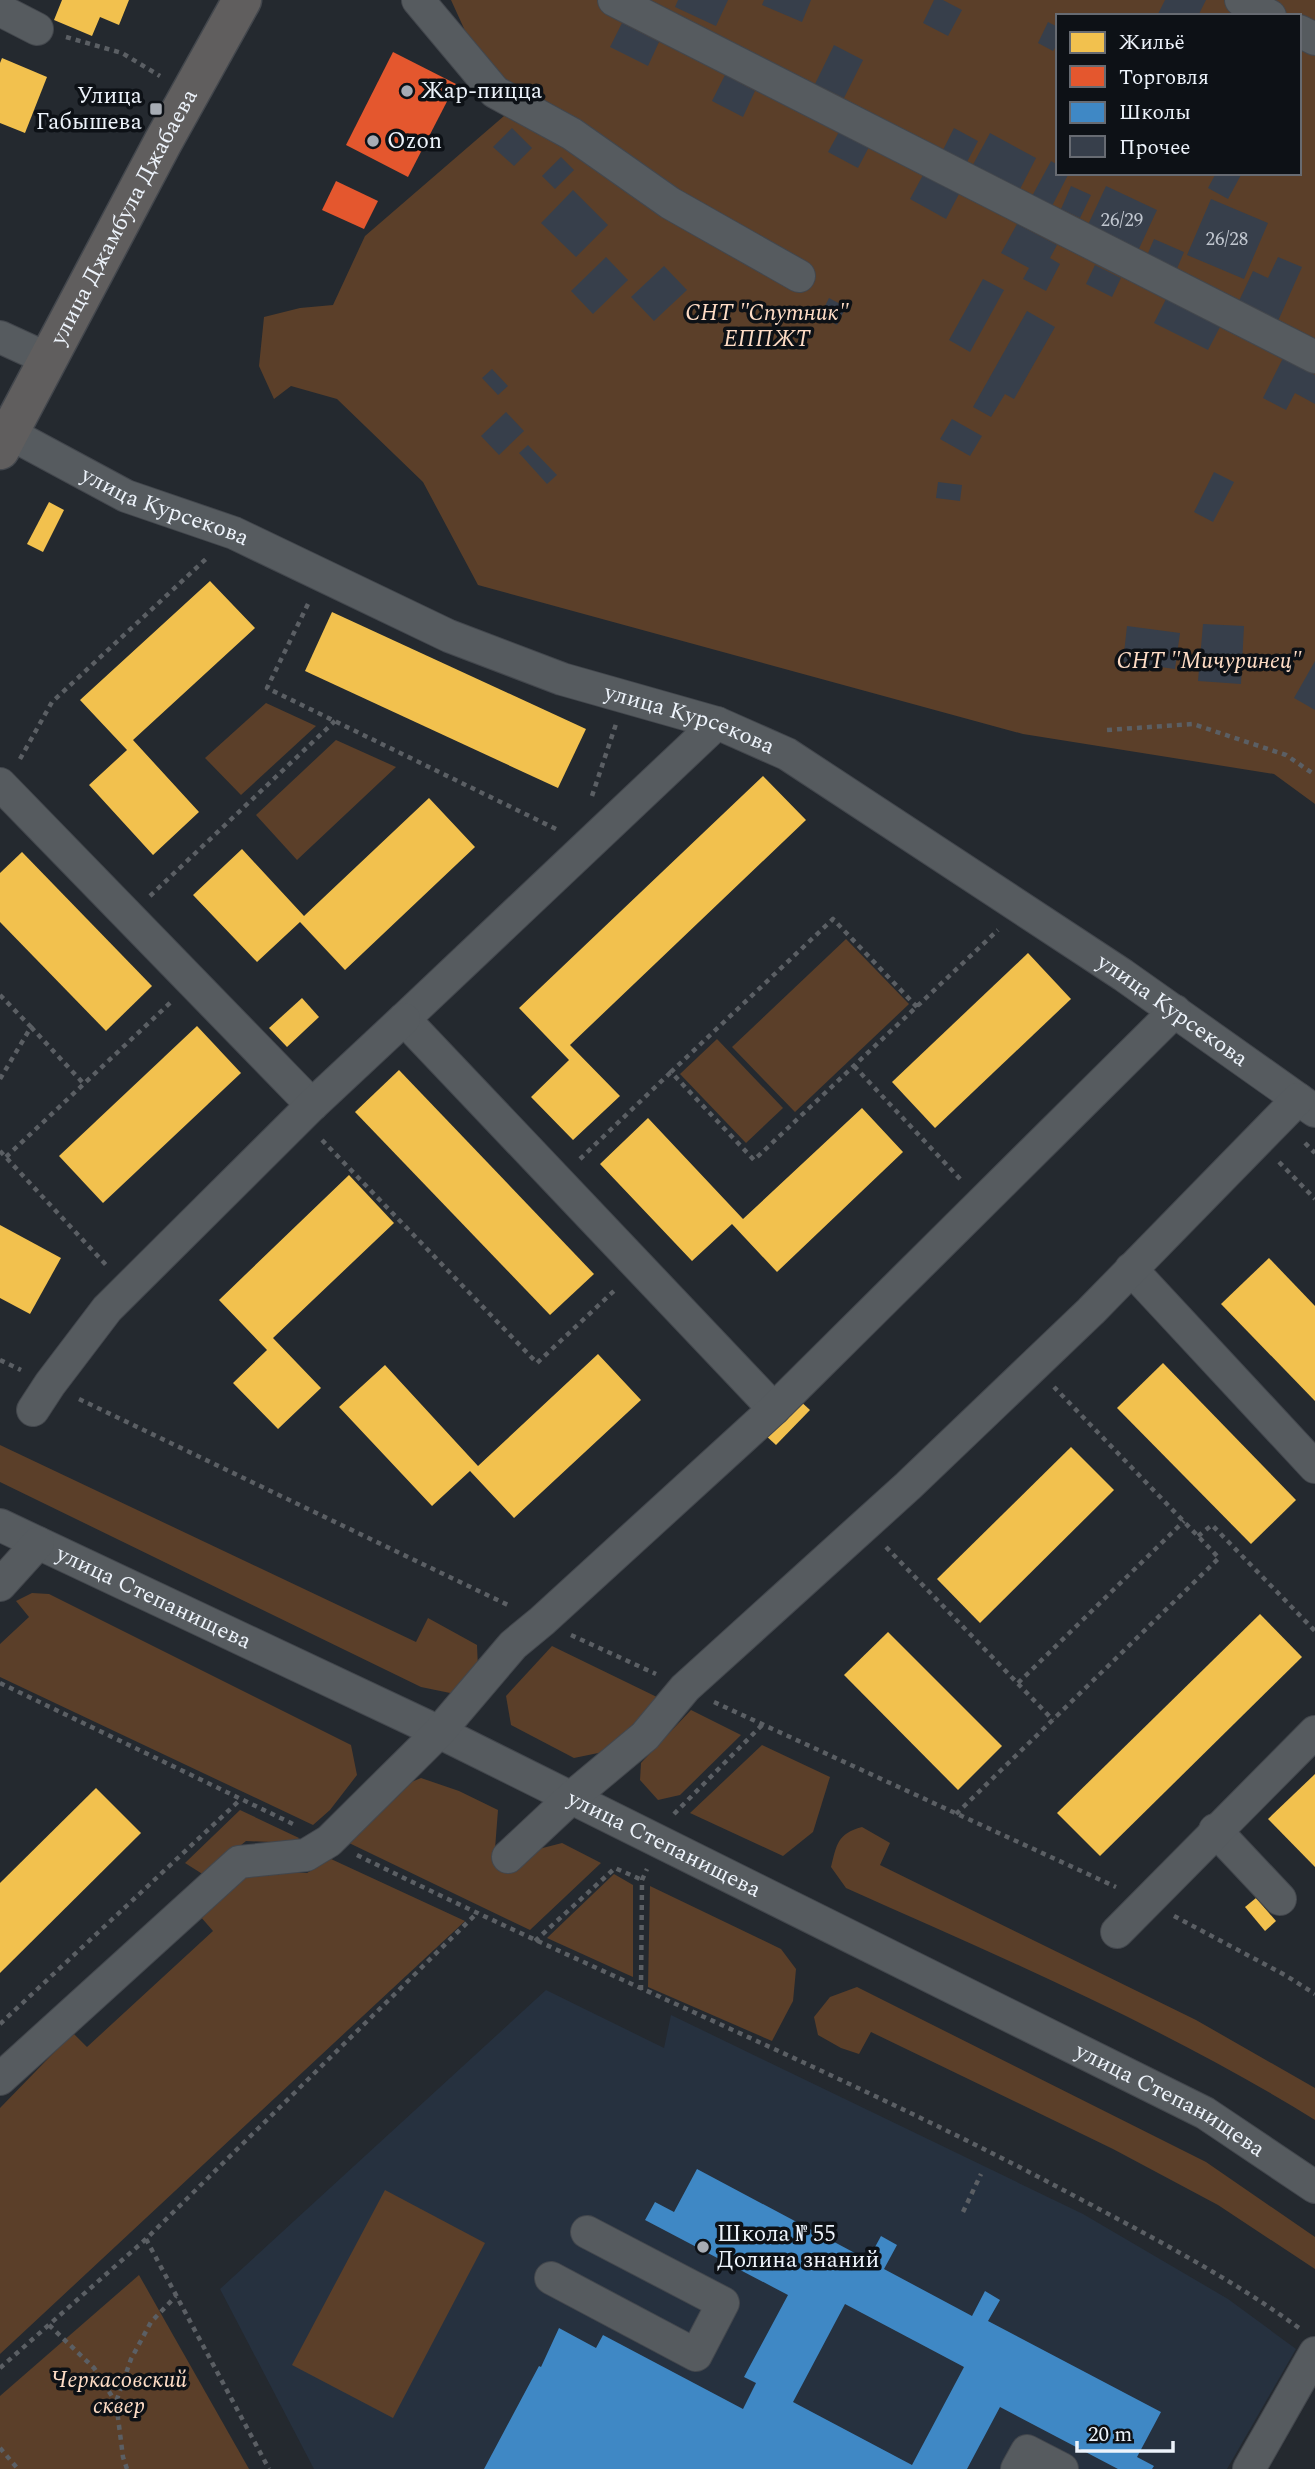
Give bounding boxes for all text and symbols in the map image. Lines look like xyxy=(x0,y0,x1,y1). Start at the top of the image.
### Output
legend xyxy=(1056,14,1301,175)
text: Жильё xyxy=(1119,27,1185,59)
text: Торговля xyxy=(1119,62,1209,94)
place label: Жар-пицца xyxy=(421,74,542,109)
place label: Улица Габышева xyxy=(36,79,142,140)
street label: улица Джамбула Джабаева xyxy=(41,82,207,352)
marker: Жар-пицца xyxy=(399,83,415,99)
text: Школы xyxy=(1119,97,1191,129)
marker: Улица Габышева xyxy=(148,101,164,117)
place label: Ozon xyxy=(387,124,442,159)
text: Прочее xyxy=(1119,132,1190,164)
marker: Ozon xyxy=(365,133,381,149)
house number: 26/29 xyxy=(1101,206,1143,235)
house number: 26/28 xyxy=(1206,225,1248,254)
park label: СНТ "Спутник" ЕППЖТ xyxy=(685,296,849,357)
street label: улица Курсекова xyxy=(74,457,255,555)
park label: СНТ "Мичуринец" xyxy=(1116,644,1302,679)
street label: улица Курсекова xyxy=(599,674,780,764)
street label: улица Курсекова xyxy=(1089,944,1255,1076)
street label: улица Степанищева xyxy=(49,1536,257,1659)
street label: улица Степанищева xyxy=(561,1781,767,1907)
street label: улица Степанищева xyxy=(1068,2033,1272,2166)
place label: Школа № 55 Долина знаний xyxy=(717,2217,879,2278)
marker: Школа № 55 Долина знаний xyxy=(695,2239,711,2255)
park label: Черкасовский сквер xyxy=(51,2363,187,2424)
scale bar xyxy=(1077,2410,1173,2454)
text: 20 m xyxy=(1088,2419,1132,2451)

